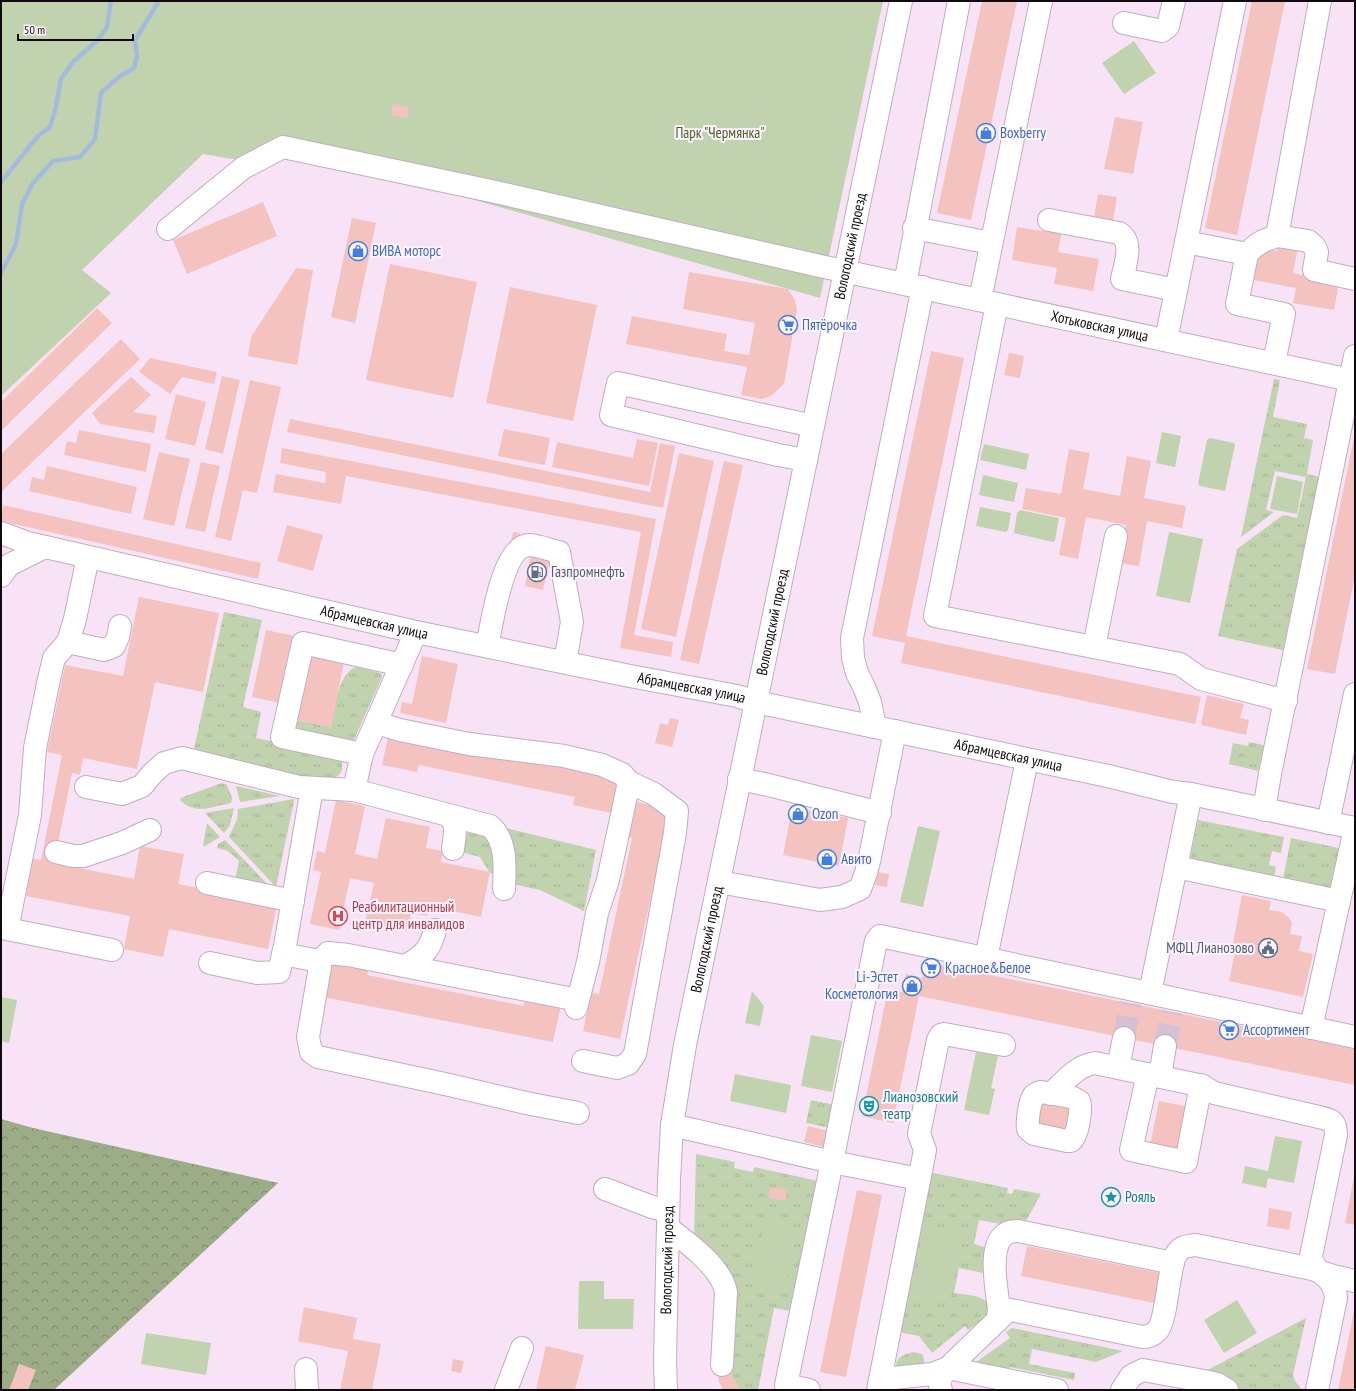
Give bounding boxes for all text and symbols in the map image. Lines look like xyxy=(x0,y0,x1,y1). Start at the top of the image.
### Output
scale bar xyxy=(18,16,133,42)
text: 50 m xyxy=(24,22,45,37)
shop icon: Boxberry xyxy=(975,122,997,144)
park label: Парк "Чермянка" xyxy=(675,123,765,142)
place label: Boxberry xyxy=(1000,123,1046,142)
street label: Вологодский проезд xyxy=(829,191,870,301)
shop icon: ВИВА моторс xyxy=(347,240,369,262)
place label: ВИВА моторс xyxy=(372,241,442,260)
street label: Хотьковская улица xyxy=(1049,306,1150,345)
supermarket icon: Пятёрочка xyxy=(777,314,799,336)
place label: Пятёрочка xyxy=(802,315,857,334)
fuel station icon: Газпромнефть xyxy=(526,561,548,583)
place label: Газпромнефть xyxy=(551,562,625,581)
street label: Вологодский проезд xyxy=(752,567,792,677)
street label: Абрамцевская улица xyxy=(319,600,430,643)
street label: Абрамцевская улица xyxy=(636,668,748,707)
street label: Абрамцевская улица xyxy=(953,734,1064,775)
shop icon: Ozon xyxy=(787,803,809,825)
place label: Ozon xyxy=(812,804,838,823)
shop icon: Авито xyxy=(816,848,838,870)
place label: Авито xyxy=(841,849,872,868)
street label: Вологодский проезд xyxy=(686,884,727,994)
place label: Реабилитационный центр для инвалидов xyxy=(352,897,465,933)
hospital icon: Реабилитационный центр для инвалидов xyxy=(327,905,349,927)
public building icon: МФЦ Лианозово xyxy=(1257,937,1279,959)
place label: МФЦ Лианозово xyxy=(1166,938,1254,957)
supermarket icon: Красное&Белое xyxy=(920,957,942,979)
place label: Красное&Белое xyxy=(945,958,1031,977)
place label: Li-Эстет Косметология xyxy=(825,967,898,1003)
shop icon: Li-Эстет Косметология xyxy=(901,975,923,997)
supermarket icon: Ассортимент xyxy=(1218,1019,1240,1041)
place label: Ассортимент xyxy=(1243,1020,1310,1039)
place label: Лианозовский театр xyxy=(882,1087,958,1123)
theatre icon: Лианозовский театр xyxy=(858,1095,880,1117)
place icon: Рояль xyxy=(1100,1186,1122,1208)
place label: Рояль xyxy=(1125,1187,1156,1206)
street label: Вологодский проезд xyxy=(656,1205,677,1315)

